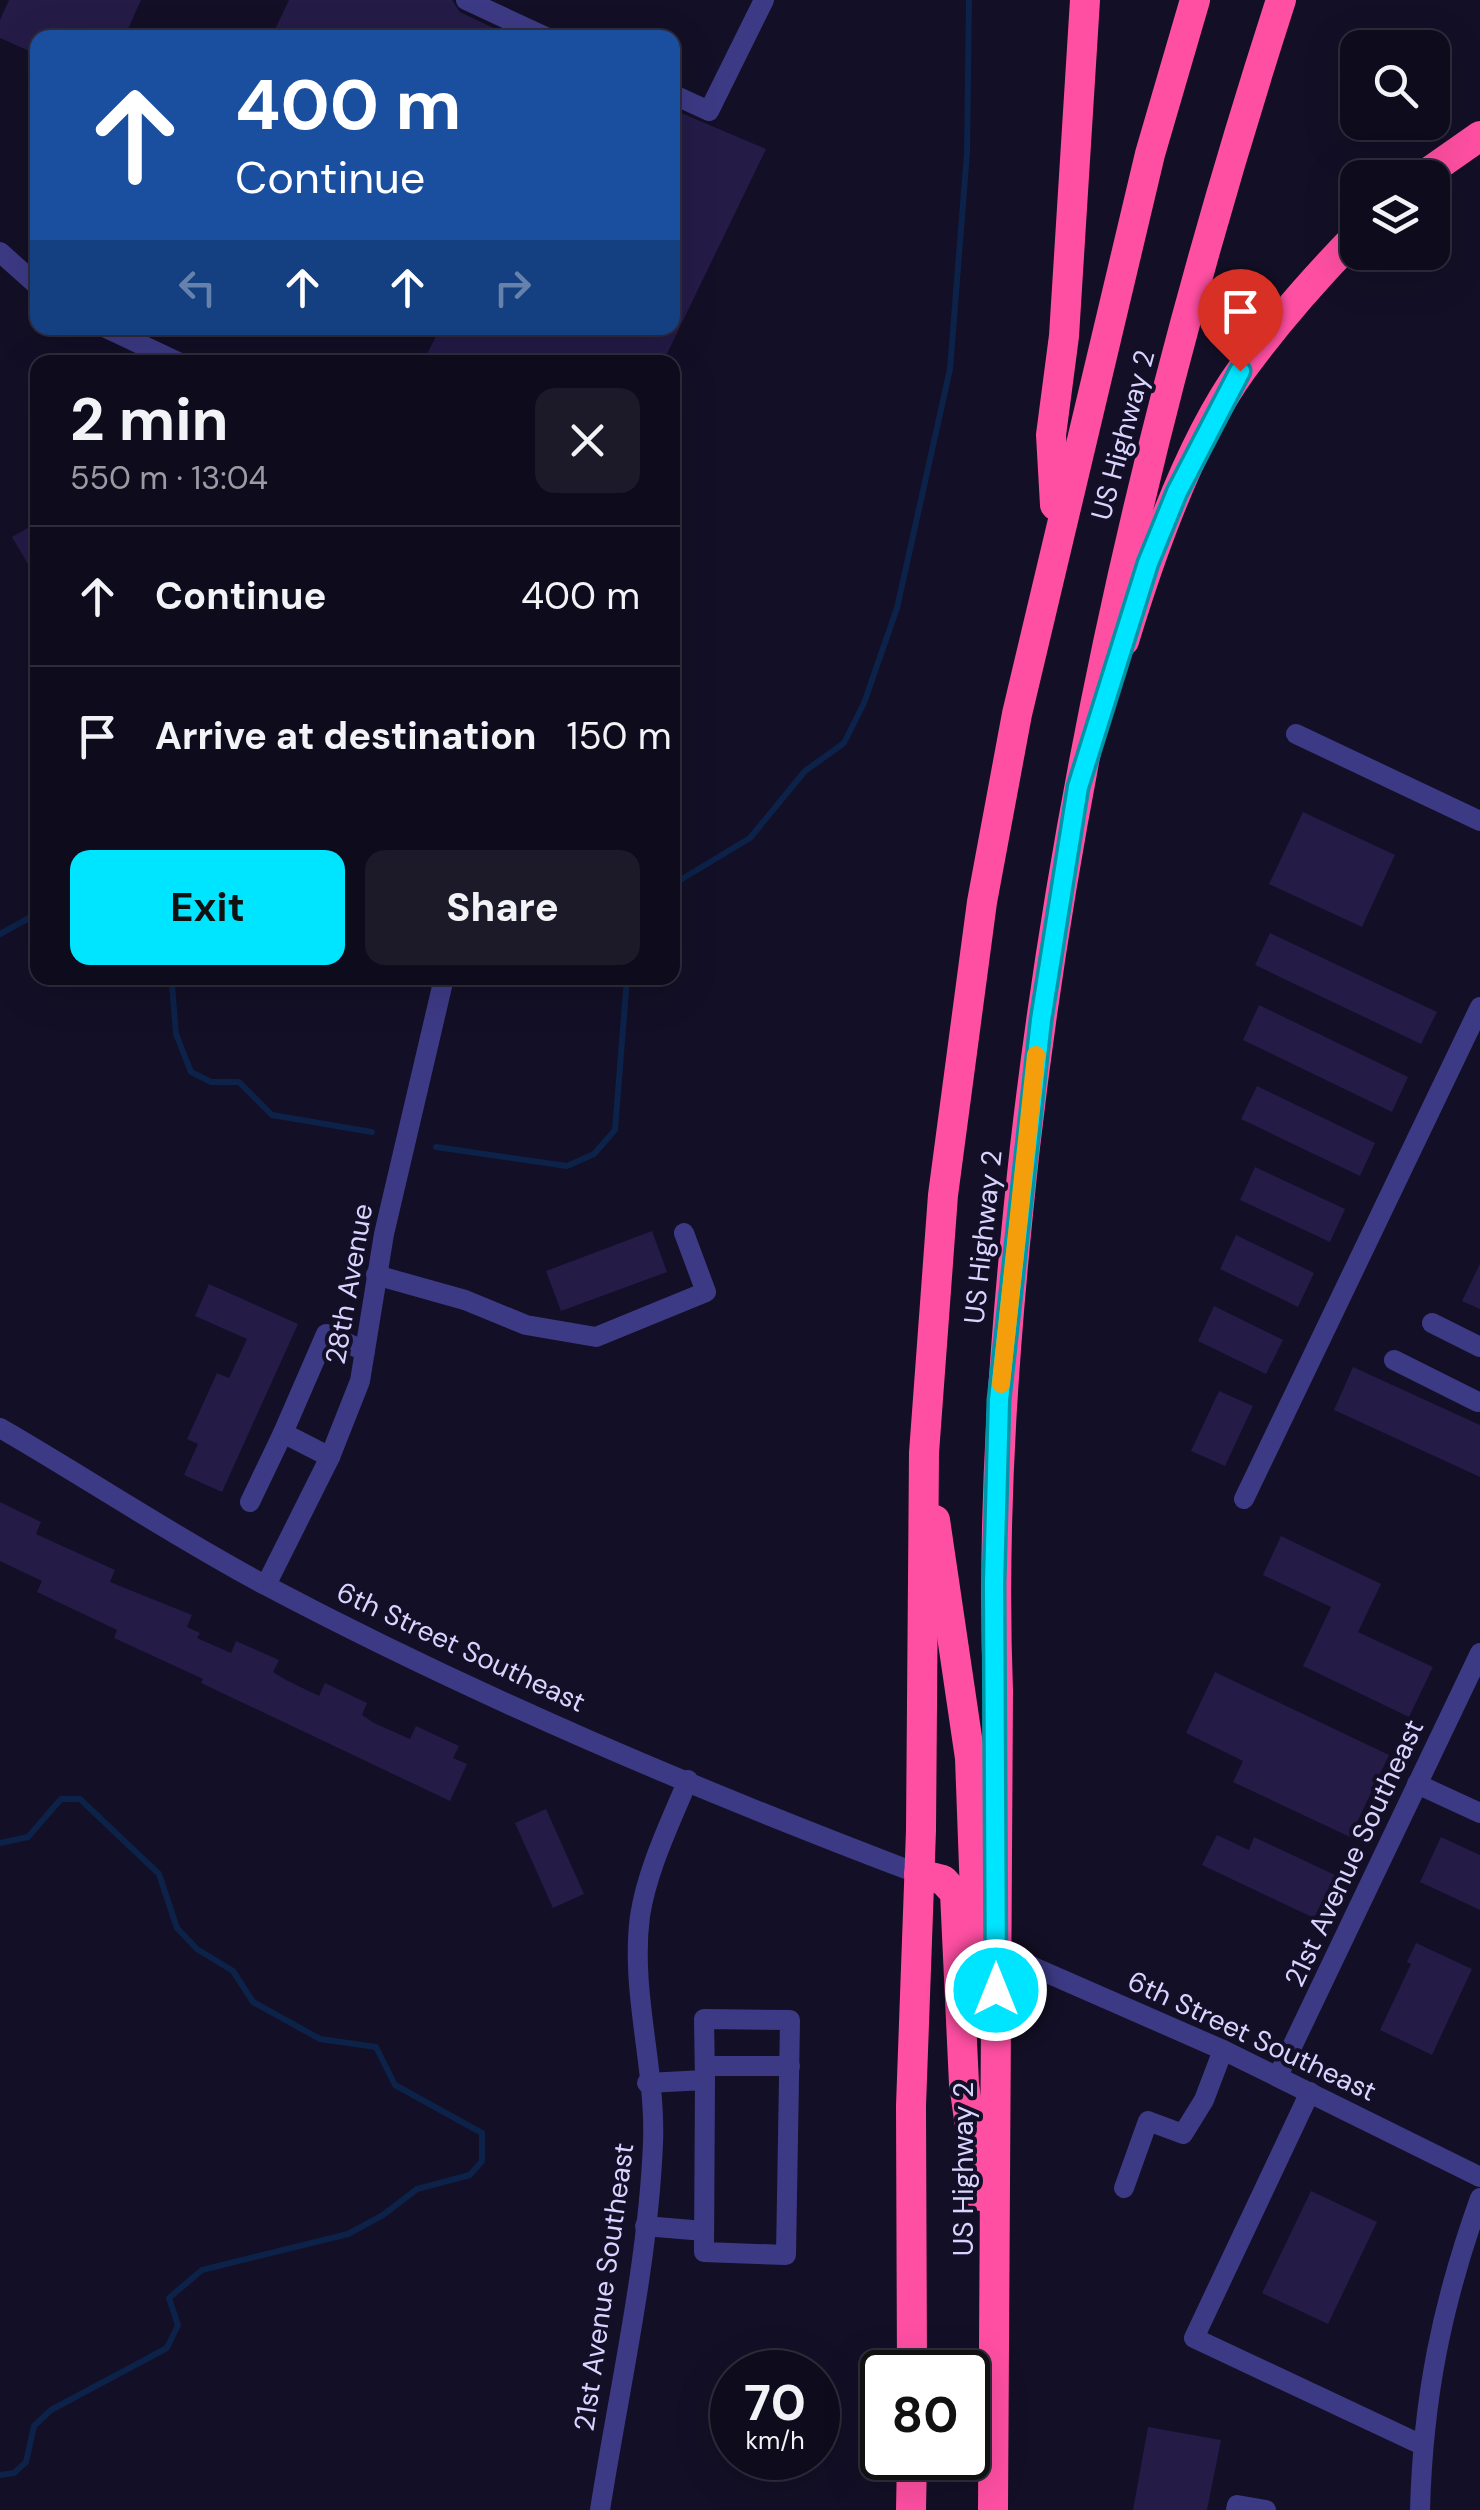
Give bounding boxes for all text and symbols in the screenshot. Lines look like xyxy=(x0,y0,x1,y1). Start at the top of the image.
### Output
map controls xyxy=(1340,30,1450,270)
button: search xyxy=(1340,30,1450,140)
text: 400 m xyxy=(235,60,461,151)
icon: ahead xyxy=(70,70,200,200)
text: Continue xyxy=(235,148,425,207)
button: layers xyxy=(1340,160,1450,270)
icon: left xyxy=(170,260,225,315)
icon: ahead xyxy=(275,260,330,315)
icon: ahead xyxy=(380,260,435,315)
icon: right xyxy=(485,260,540,315)
pin xyxy=(1198,269,1283,372)
icon: arrive xyxy=(1213,284,1268,339)
street label: US Highway 2 xyxy=(1083,346,1163,524)
text: 2 min xyxy=(70,380,229,459)
button: close xyxy=(535,388,640,493)
text: 550 m · 13:04 xyxy=(70,457,268,499)
icon: ahead xyxy=(70,569,125,624)
text: Continue xyxy=(155,571,326,621)
text: 400 m xyxy=(521,571,640,621)
icon: arrive xyxy=(70,709,125,764)
text: Arrive at destination xyxy=(155,711,537,761)
text: 150 m xyxy=(567,711,672,761)
button: Exit xyxy=(70,850,345,965)
button: Share xyxy=(365,850,640,965)
street label: US Highway 2 xyxy=(955,1148,1011,1326)
street label: 28th Avenue xyxy=(317,1201,381,1367)
street label: 6th Street Southeast xyxy=(331,1573,591,1721)
street label: 21st Avenue Southeast xyxy=(1276,1713,1432,1993)
position arrow xyxy=(944,1938,1048,2042)
street label: 6th Street Southeast xyxy=(1122,1962,1382,2110)
street label: US Highway 2 xyxy=(945,2082,982,2256)
street label: 21st Avenue Southeast xyxy=(565,2140,643,2434)
speed limit sign: 80 xyxy=(860,2350,990,2480)
text: 70 xyxy=(744,2370,806,2436)
text: km/h xyxy=(745,2424,805,2457)

